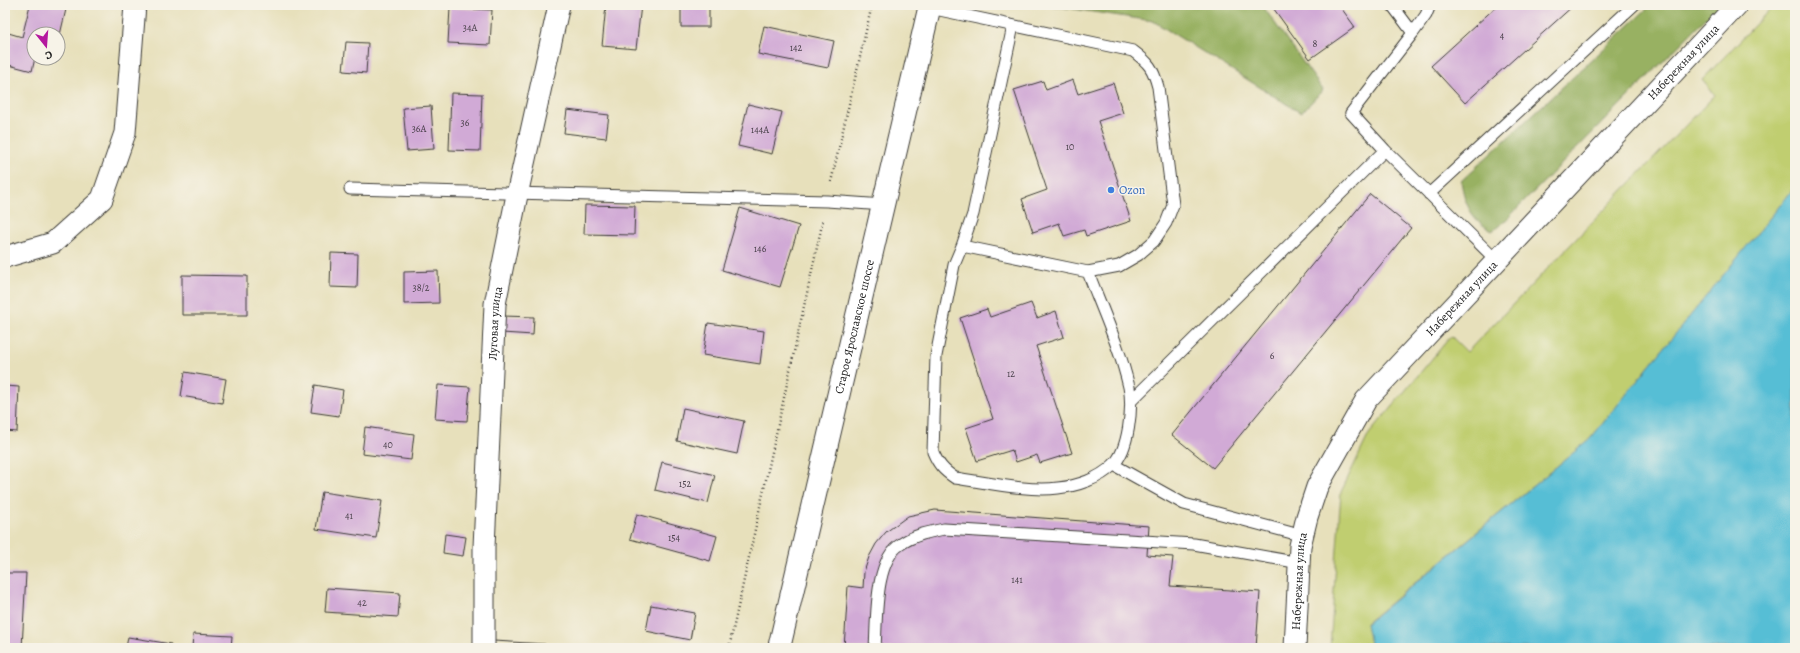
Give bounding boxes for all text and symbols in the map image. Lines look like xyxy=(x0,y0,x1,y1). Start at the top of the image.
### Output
house number: 34А xyxy=(463,21,477,34)
street label: Набережная улица xyxy=(1644,21,1723,103)
north arrow xyxy=(26,26,66,66)
house number: 4 xyxy=(1500,29,1505,42)
house number: 8 xyxy=(1313,37,1318,50)
house number: 142 xyxy=(790,41,803,54)
text: С xyxy=(43,47,54,63)
house number: 36 xyxy=(461,116,470,129)
house number: 36А xyxy=(412,122,426,135)
house number: 144А xyxy=(751,123,769,136)
house number: 10 xyxy=(1066,140,1074,153)
place label: Ozon xyxy=(1119,182,1146,198)
marker: Ozon xyxy=(1106,185,1116,195)
house number: 146 xyxy=(754,242,767,255)
street label: Набережная улица xyxy=(1422,257,1501,340)
street label: Старое Ярославское шоссе xyxy=(831,258,878,395)
house number: 38/2 xyxy=(412,281,430,294)
street label: Луговая улица xyxy=(484,285,506,361)
house number: 6 xyxy=(1270,349,1275,362)
house number: 12 xyxy=(1007,367,1015,380)
house number: 40 xyxy=(383,438,393,451)
house number: 152 xyxy=(679,477,691,490)
house number: 41 xyxy=(345,509,354,522)
street label: Набережная улица xyxy=(1288,530,1311,630)
house number: 154 xyxy=(668,531,681,544)
house number: 141 xyxy=(1011,573,1023,586)
house number: 42 xyxy=(357,596,367,609)

